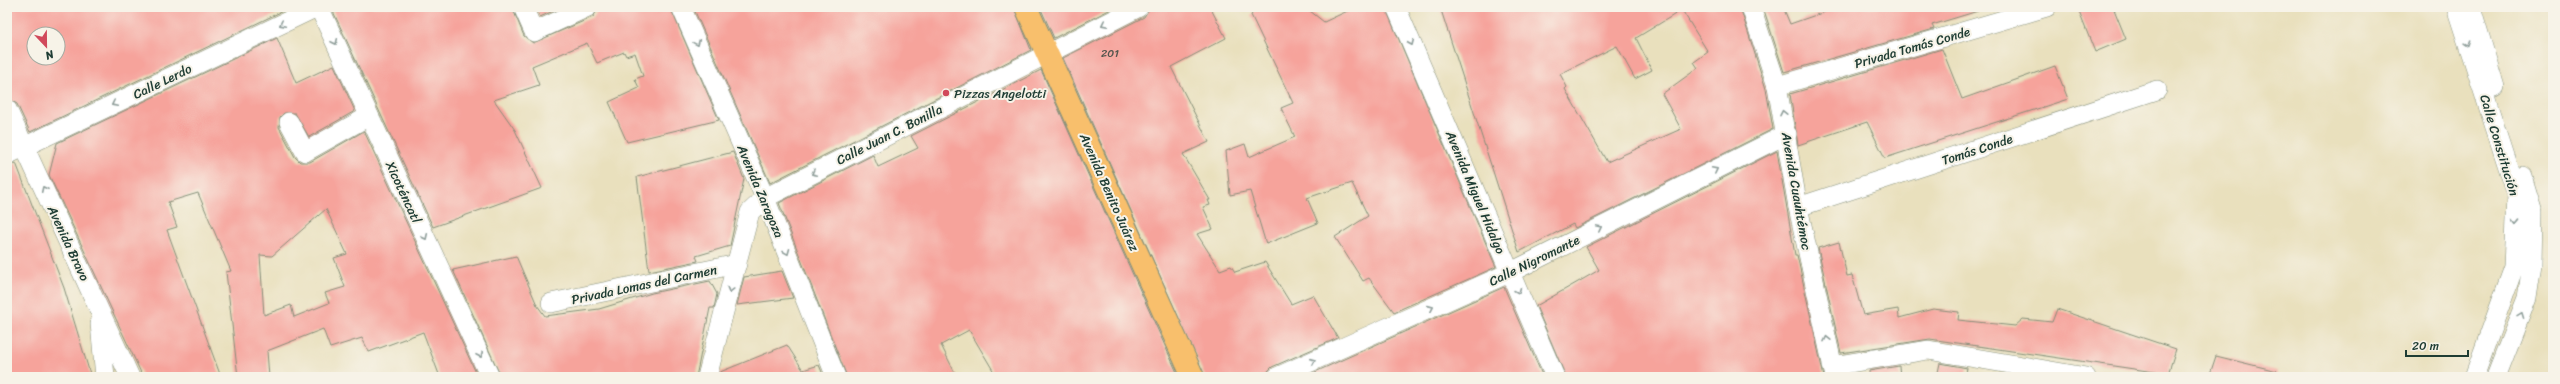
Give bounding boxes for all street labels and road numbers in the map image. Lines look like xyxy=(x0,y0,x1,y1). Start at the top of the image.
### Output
street label: Privada Tomás Conde xyxy=(1852,20,1973,75)
street label: Calle Lerdo xyxy=(129,57,196,106)
street label: Calle Constitución xyxy=(2473,92,2526,199)
street label: Calle Juan C. Bonilla xyxy=(832,98,947,171)
street label: Avenida Miguel Hidalgo xyxy=(1439,126,1512,258)
street label: Tomás Conde xyxy=(1939,127,2016,172)
street label: Avenida Benito Juárez xyxy=(1073,128,1146,256)
street label: Avenida Cuauhtémoc xyxy=(1775,129,1818,252)
street label: Avenida Zaragoza xyxy=(730,140,791,242)
street label: Xicoténcatl xyxy=(379,156,428,227)
street label: Avenida Bravo xyxy=(41,201,96,285)
street label: Calle Nigromante xyxy=(1485,228,1584,292)
street label: Privada Lomas del Carmen xyxy=(569,258,719,311)

